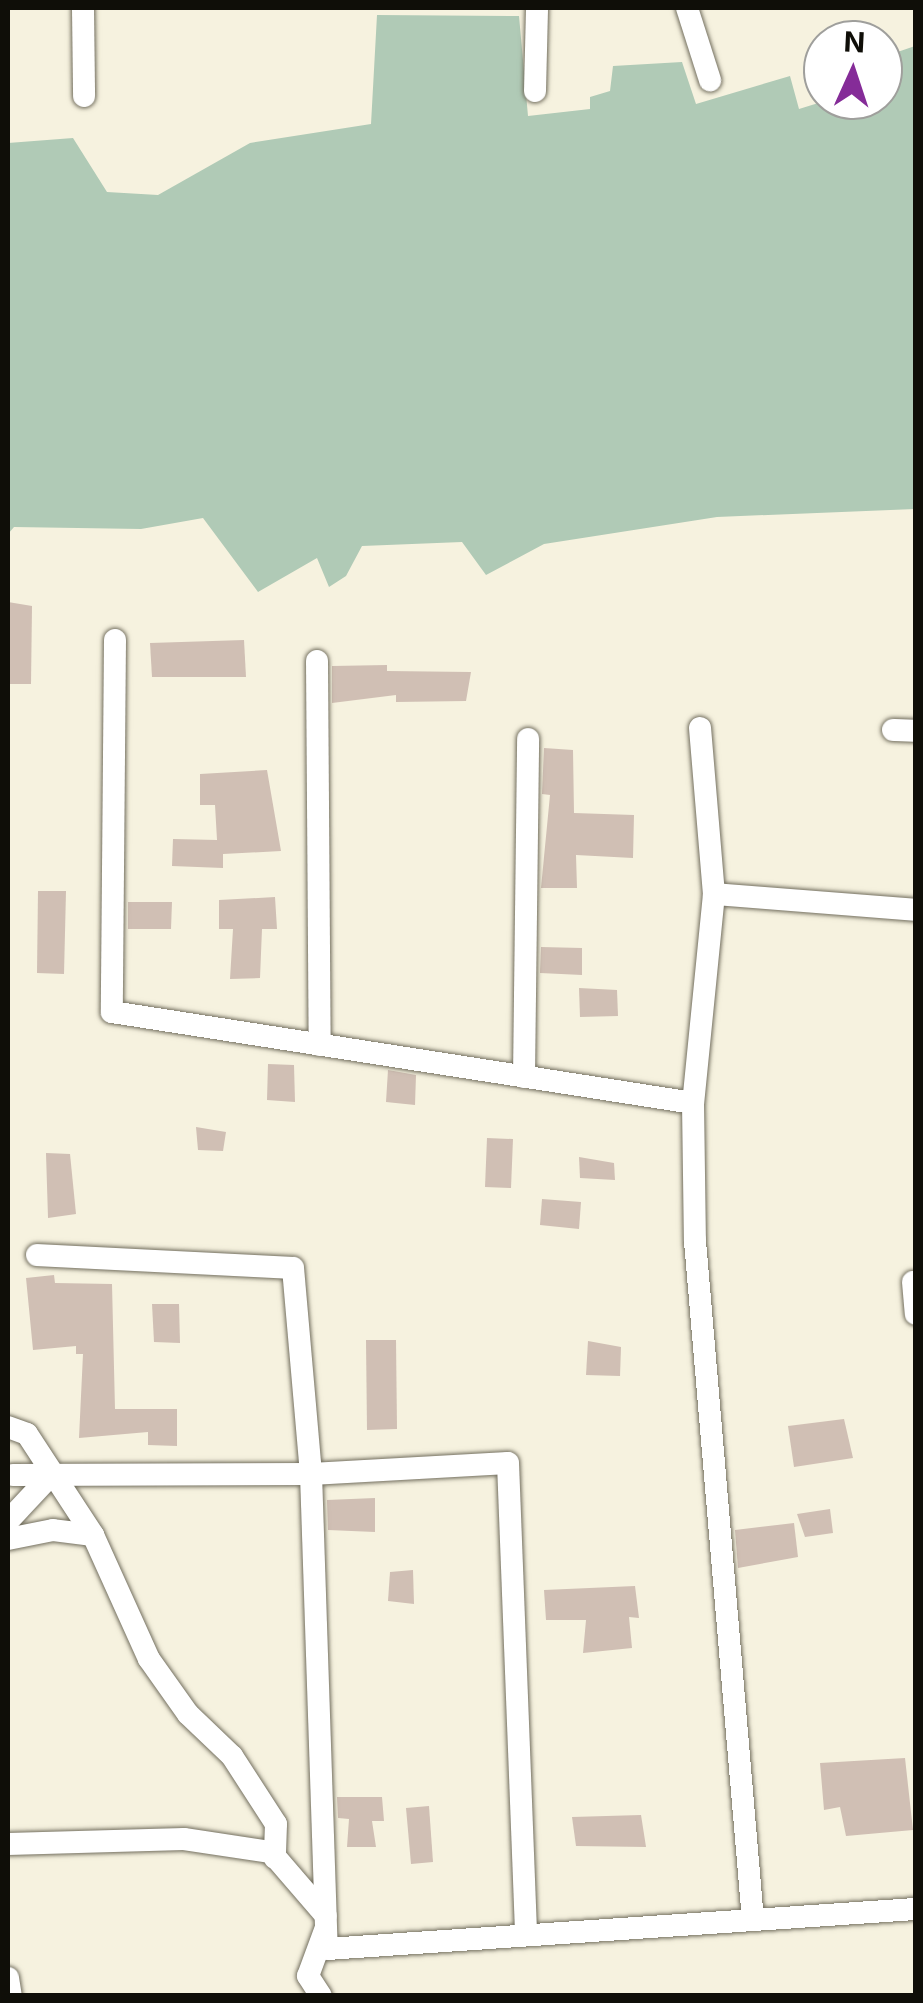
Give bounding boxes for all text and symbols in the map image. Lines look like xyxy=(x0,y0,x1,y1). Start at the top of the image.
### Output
north arrow xyxy=(803,20,903,120)
text: N xyxy=(843,25,866,60)

